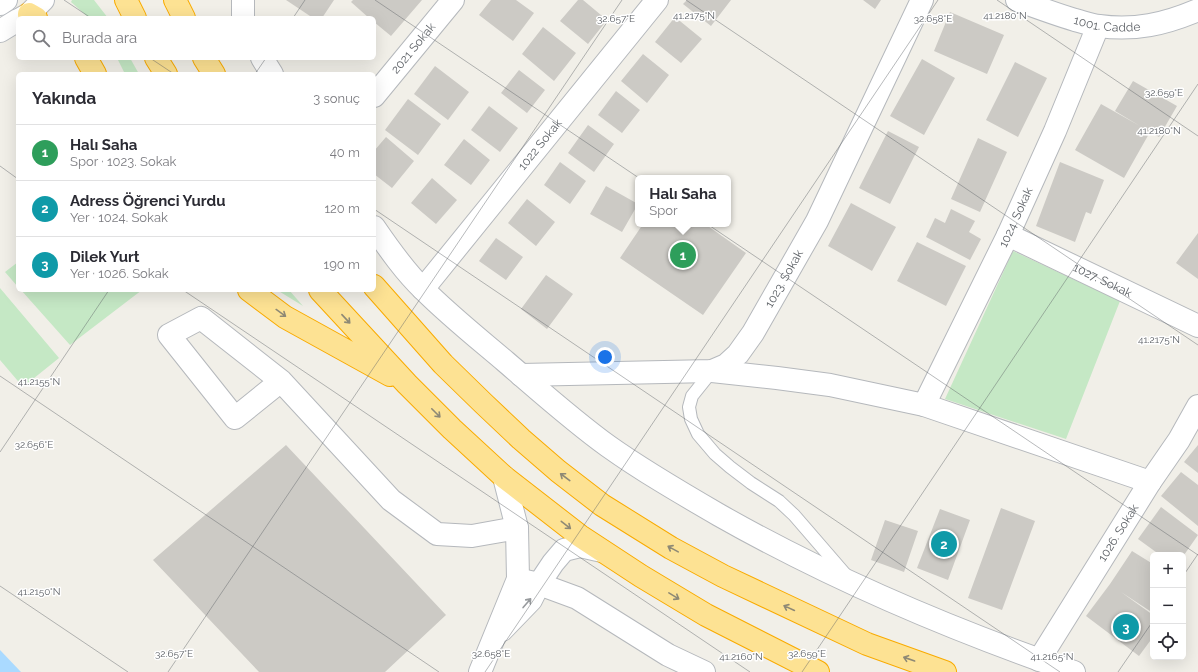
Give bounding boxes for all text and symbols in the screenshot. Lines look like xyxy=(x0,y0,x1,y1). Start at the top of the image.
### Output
text: 41.2175°N xyxy=(673,10,715,21)
text: 41.2180°N xyxy=(983,10,1027,21)
text: 32.657°E xyxy=(597,13,635,24)
text: 32.658°E xyxy=(914,13,952,24)
street label: 1001. Cadde xyxy=(1072,13,1141,35)
search box xyxy=(16,16,376,60)
street label: 2021 Sokak xyxy=(388,19,439,76)
icon: search xyxy=(30,27,52,49)
text: Burada ara xyxy=(62,29,137,47)
text: 32.659°E xyxy=(1145,87,1183,98)
text: Yakında xyxy=(32,88,96,108)
text: 3 sonuç xyxy=(313,91,360,106)
street label: 1022 Sokak xyxy=(515,116,565,173)
text: 41.2180°N xyxy=(1137,125,1181,136)
text: Halı Saha xyxy=(70,136,137,154)
text: 1 xyxy=(42,145,48,160)
text: 40 m xyxy=(330,145,360,160)
text: Spor · 1023. Sokak xyxy=(70,154,176,169)
popup xyxy=(635,175,731,227)
text: Halı Saha xyxy=(649,185,717,203)
street label: 1024. Sokak xyxy=(996,185,1036,250)
text: Adress Öğrenci Yurdu xyxy=(70,192,226,210)
text: 2 xyxy=(41,201,49,216)
text: 120 m xyxy=(324,201,360,216)
text: Spor xyxy=(649,203,678,218)
text: Yer · 1024. Sokak xyxy=(70,210,168,225)
pin: 1 xyxy=(670,240,696,270)
street label: 1023. Sokak xyxy=(762,247,806,310)
text: Dilek Yurt xyxy=(70,248,140,266)
text: 3 xyxy=(41,257,49,272)
text: 190 m xyxy=(324,257,360,272)
street label: 1027. Sokak xyxy=(1071,260,1135,301)
text: Yer · 1026. Sokak xyxy=(70,266,169,281)
one-way arrow xyxy=(275,309,286,317)
one-way arrow xyxy=(341,314,351,324)
text: 41.2175°N xyxy=(1138,334,1180,345)
your location xyxy=(595,347,615,367)
text: 41.2155°N xyxy=(18,376,60,387)
one-way arrow xyxy=(431,408,440,418)
text: 32.656°E xyxy=(15,439,53,450)
one-way arrow xyxy=(560,473,571,481)
street label: 1026. Sokak xyxy=(1095,501,1142,564)
one-way arrow xyxy=(560,520,571,529)
pin: 2 xyxy=(931,529,957,559)
one-way arrow xyxy=(667,545,679,553)
map controls xyxy=(1150,552,1186,660)
button: + xyxy=(1150,552,1186,588)
text: 41.2150°N xyxy=(18,586,60,597)
button: − xyxy=(1150,588,1186,624)
one-way arrow xyxy=(668,593,680,601)
one-way arrow xyxy=(523,598,532,608)
one-way arrow xyxy=(784,604,796,611)
pin: 3 xyxy=(1113,612,1139,642)
button: locate xyxy=(1150,624,1186,660)
text: 32.657°E xyxy=(155,648,193,659)
text: 32.658°E xyxy=(472,648,510,659)
text: 32.659°E xyxy=(788,648,826,659)
text: 41.2160°N xyxy=(719,651,763,662)
text: 41.2165°N xyxy=(1031,651,1073,662)
one-way arrow xyxy=(902,655,915,662)

